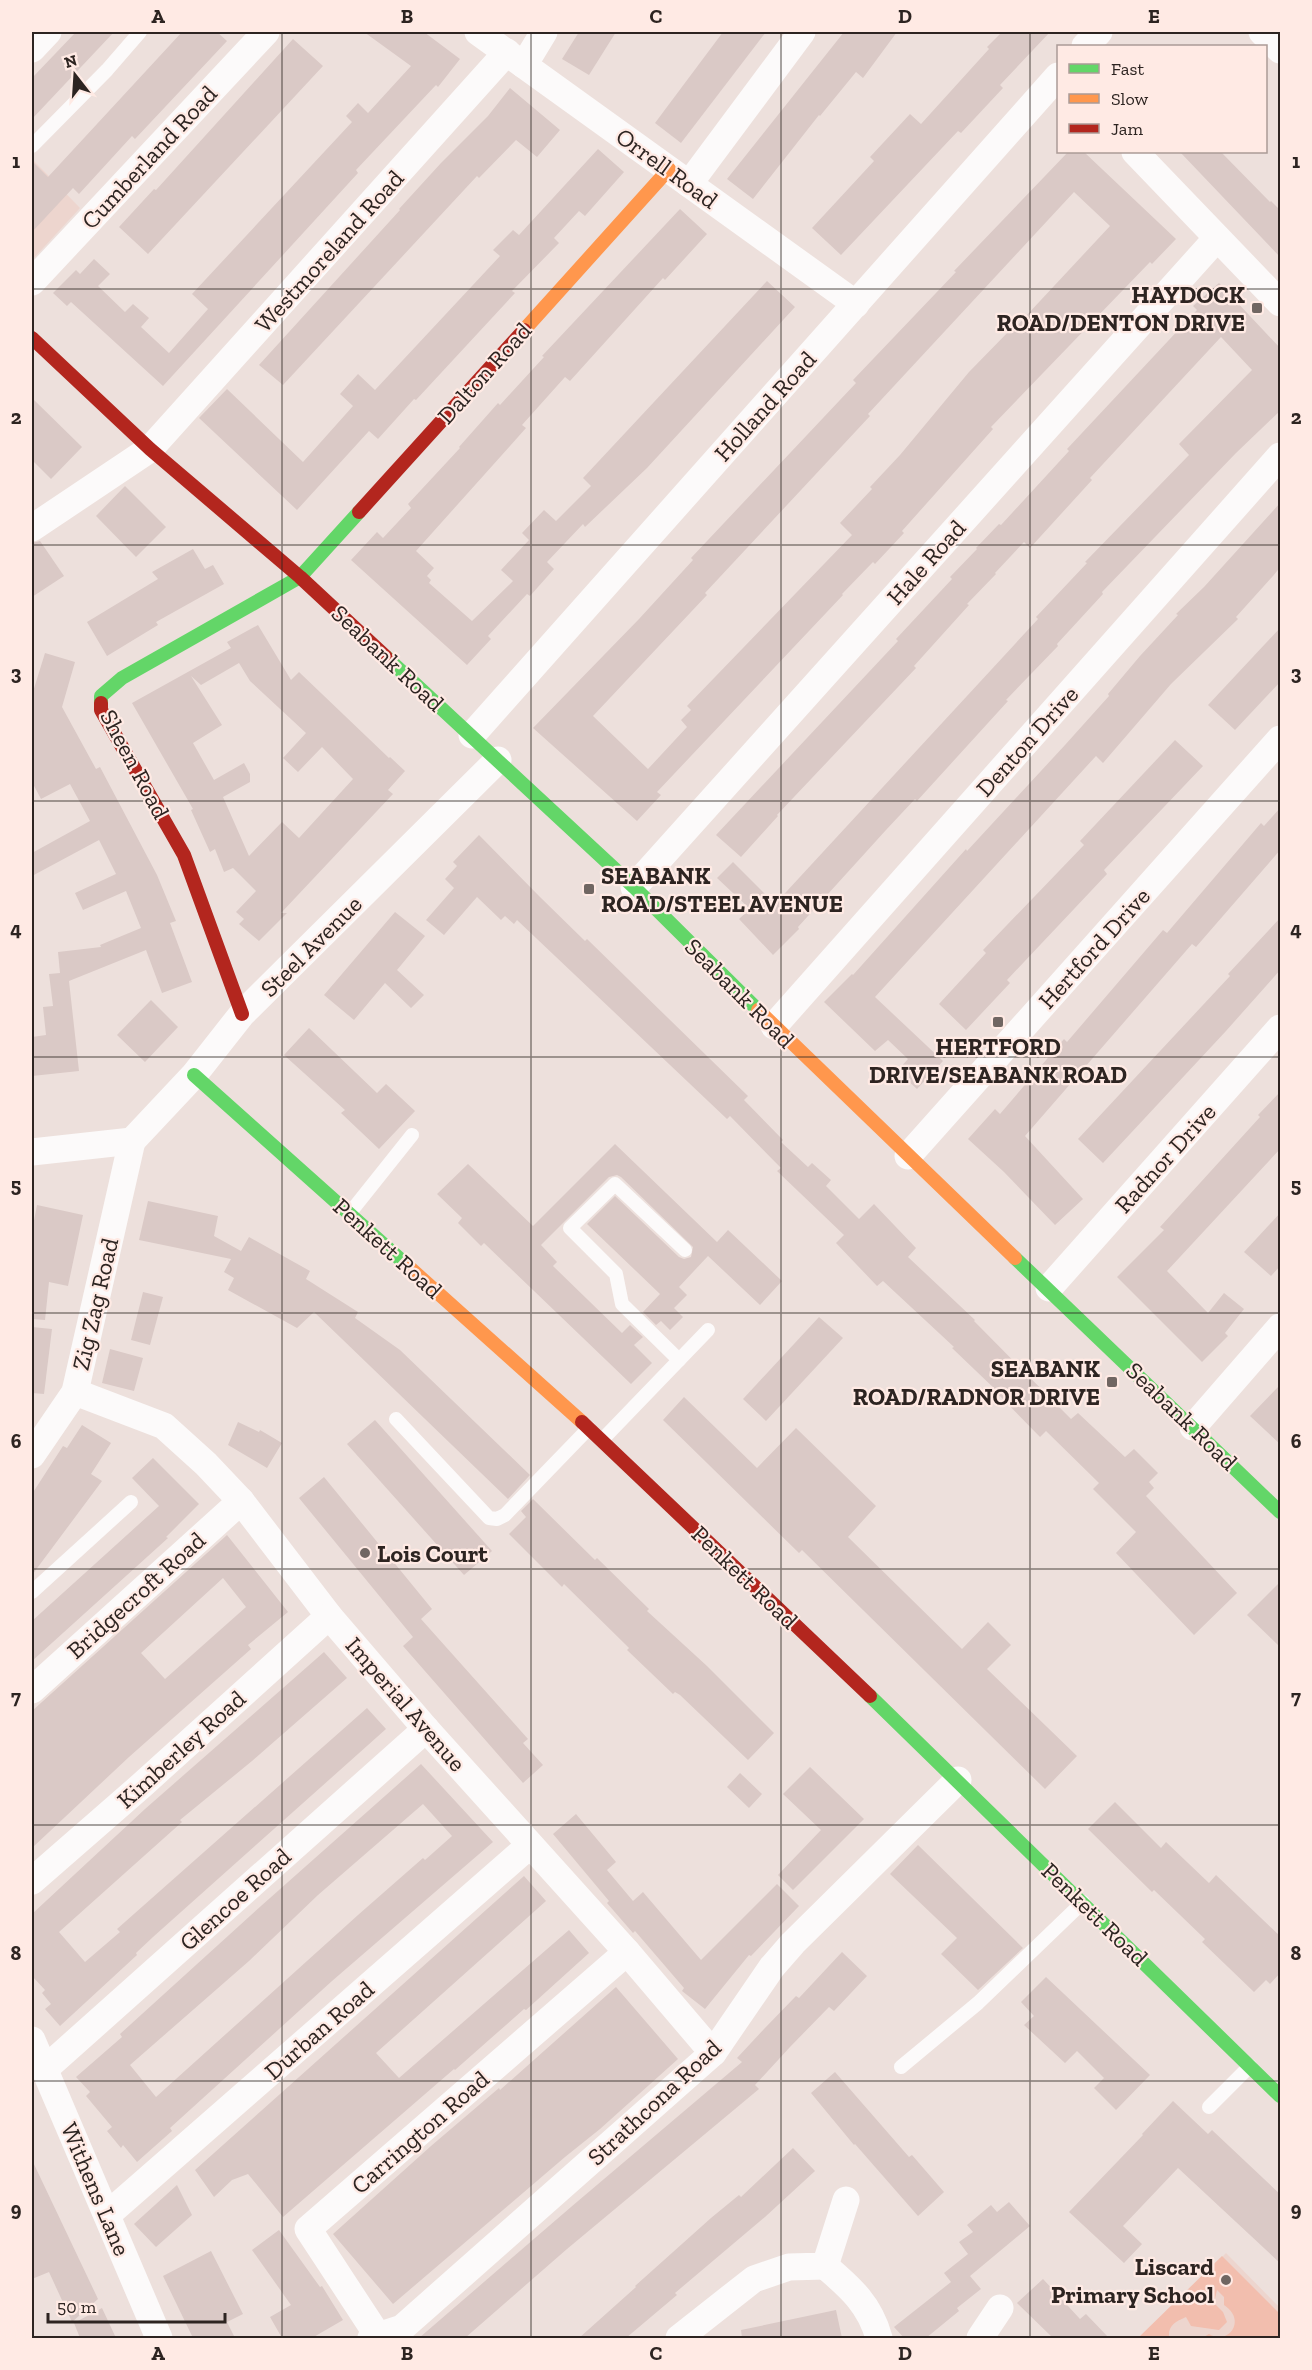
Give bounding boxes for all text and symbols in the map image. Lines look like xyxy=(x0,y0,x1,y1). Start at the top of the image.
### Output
text: A xyxy=(151,4,165,28)
text: B xyxy=(401,4,413,28)
text: C xyxy=(650,4,663,28)
text: D xyxy=(898,4,912,28)
text: E xyxy=(1148,4,1160,28)
north arrow xyxy=(45,45,105,105)
legend xyxy=(1057,45,1267,153)
text: N xyxy=(62,50,79,72)
text: Fast xyxy=(1111,58,1144,80)
street label: Cumberland Road xyxy=(75,79,223,235)
text: Slow xyxy=(1111,88,1148,110)
text: Jam xyxy=(1111,118,1143,140)
street label: Orrell Road xyxy=(610,121,724,215)
text: 1 xyxy=(12,149,20,173)
text: 1 xyxy=(1292,149,1300,173)
street label: Westmoreland Road xyxy=(249,164,409,338)
place label: HAYDOCK ROAD/DENTON DRIVE xyxy=(997,280,1245,337)
marker: HAYDOCK ROAD/DENTON DRIVE xyxy=(1250,301,1264,315)
street label: Dalton Road xyxy=(431,316,537,430)
street label: Holland Road xyxy=(708,345,822,467)
text: 2 xyxy=(11,405,22,429)
text: 2 xyxy=(1291,405,1302,429)
street label: Hale Road xyxy=(880,514,972,610)
street label: Seabank Road xyxy=(326,599,450,717)
text: 3 xyxy=(11,661,22,685)
text: 3 xyxy=(1291,661,1302,685)
street label: Denton Drive xyxy=(970,680,1084,802)
street label: Sheen Road xyxy=(94,704,176,824)
place label: SEABANK ROAD/STEEL AVENUE xyxy=(601,861,843,918)
marker: SEABANK ROAD/STEEL AVENUE xyxy=(582,882,596,896)
street label: Hertford Drive xyxy=(1032,882,1156,1014)
street label: Steel Avenue xyxy=(254,889,368,1003)
text: 4 xyxy=(10,917,22,941)
text: 4 xyxy=(1290,917,1302,941)
street label: Seabank Road xyxy=(679,932,801,1054)
marker: HERTFORD DRIVE/SEABANK ROAD xyxy=(991,1015,1005,1029)
place label: HERTFORD DRIVE/SEABANK ROAD xyxy=(869,1032,1127,1089)
street label: Radnor Drive xyxy=(1108,1097,1222,1219)
text: 5 xyxy=(11,1173,21,1197)
text: 5 xyxy=(1291,1173,1301,1197)
street label: Penkett Road xyxy=(328,1192,448,1304)
street label: Zig Zag Road xyxy=(66,1235,124,1373)
place label: SEABANK ROAD/RADNOR DRIVE xyxy=(853,1354,1100,1411)
street label: Seabank Road xyxy=(1120,1356,1244,1476)
marker: SEABANK ROAD/RADNOR DRIVE xyxy=(1105,1375,1119,1389)
text: 6 xyxy=(11,1429,22,1453)
text: 6 xyxy=(1291,1429,1302,1453)
street label: Penkett Road xyxy=(686,1519,804,1635)
street label: Bridgecroft Road xyxy=(61,1525,211,1665)
place label: Lois Court xyxy=(377,1539,488,1568)
marker: Lois Court xyxy=(358,1546,372,1560)
street label: Imperial Avenue xyxy=(340,1631,472,1777)
street label: Kimberley Road xyxy=(111,1684,251,1814)
text: 7 xyxy=(11,1685,21,1709)
text: 7 xyxy=(1291,1685,1301,1709)
street label: Glencoe Road xyxy=(173,1841,297,1957)
street label: Penkett Road xyxy=(1036,1856,1154,1972)
text: 8 xyxy=(11,1941,22,1965)
text: 8 xyxy=(1291,1941,1302,1965)
street label: Durban Road xyxy=(258,1975,380,2085)
street label: Strathcona Road xyxy=(581,2033,727,2171)
street label: Carrington Road xyxy=(345,2064,495,2200)
street label: Withens Lane xyxy=(55,2118,137,2260)
text: 9 xyxy=(11,2197,22,2221)
text: 9 xyxy=(1291,2197,1302,2221)
place label: Liscard Primary School xyxy=(1051,2252,1214,2309)
marker: Liscard Primary School xyxy=(1219,2273,1233,2287)
scale bar xyxy=(48,2286,225,2324)
text: 50 m xyxy=(57,2296,97,2318)
text: A xyxy=(151,2341,165,2365)
text: B xyxy=(401,2341,413,2365)
text: C xyxy=(650,2341,663,2365)
text: D xyxy=(898,2341,912,2365)
text: E xyxy=(1148,2341,1160,2365)

